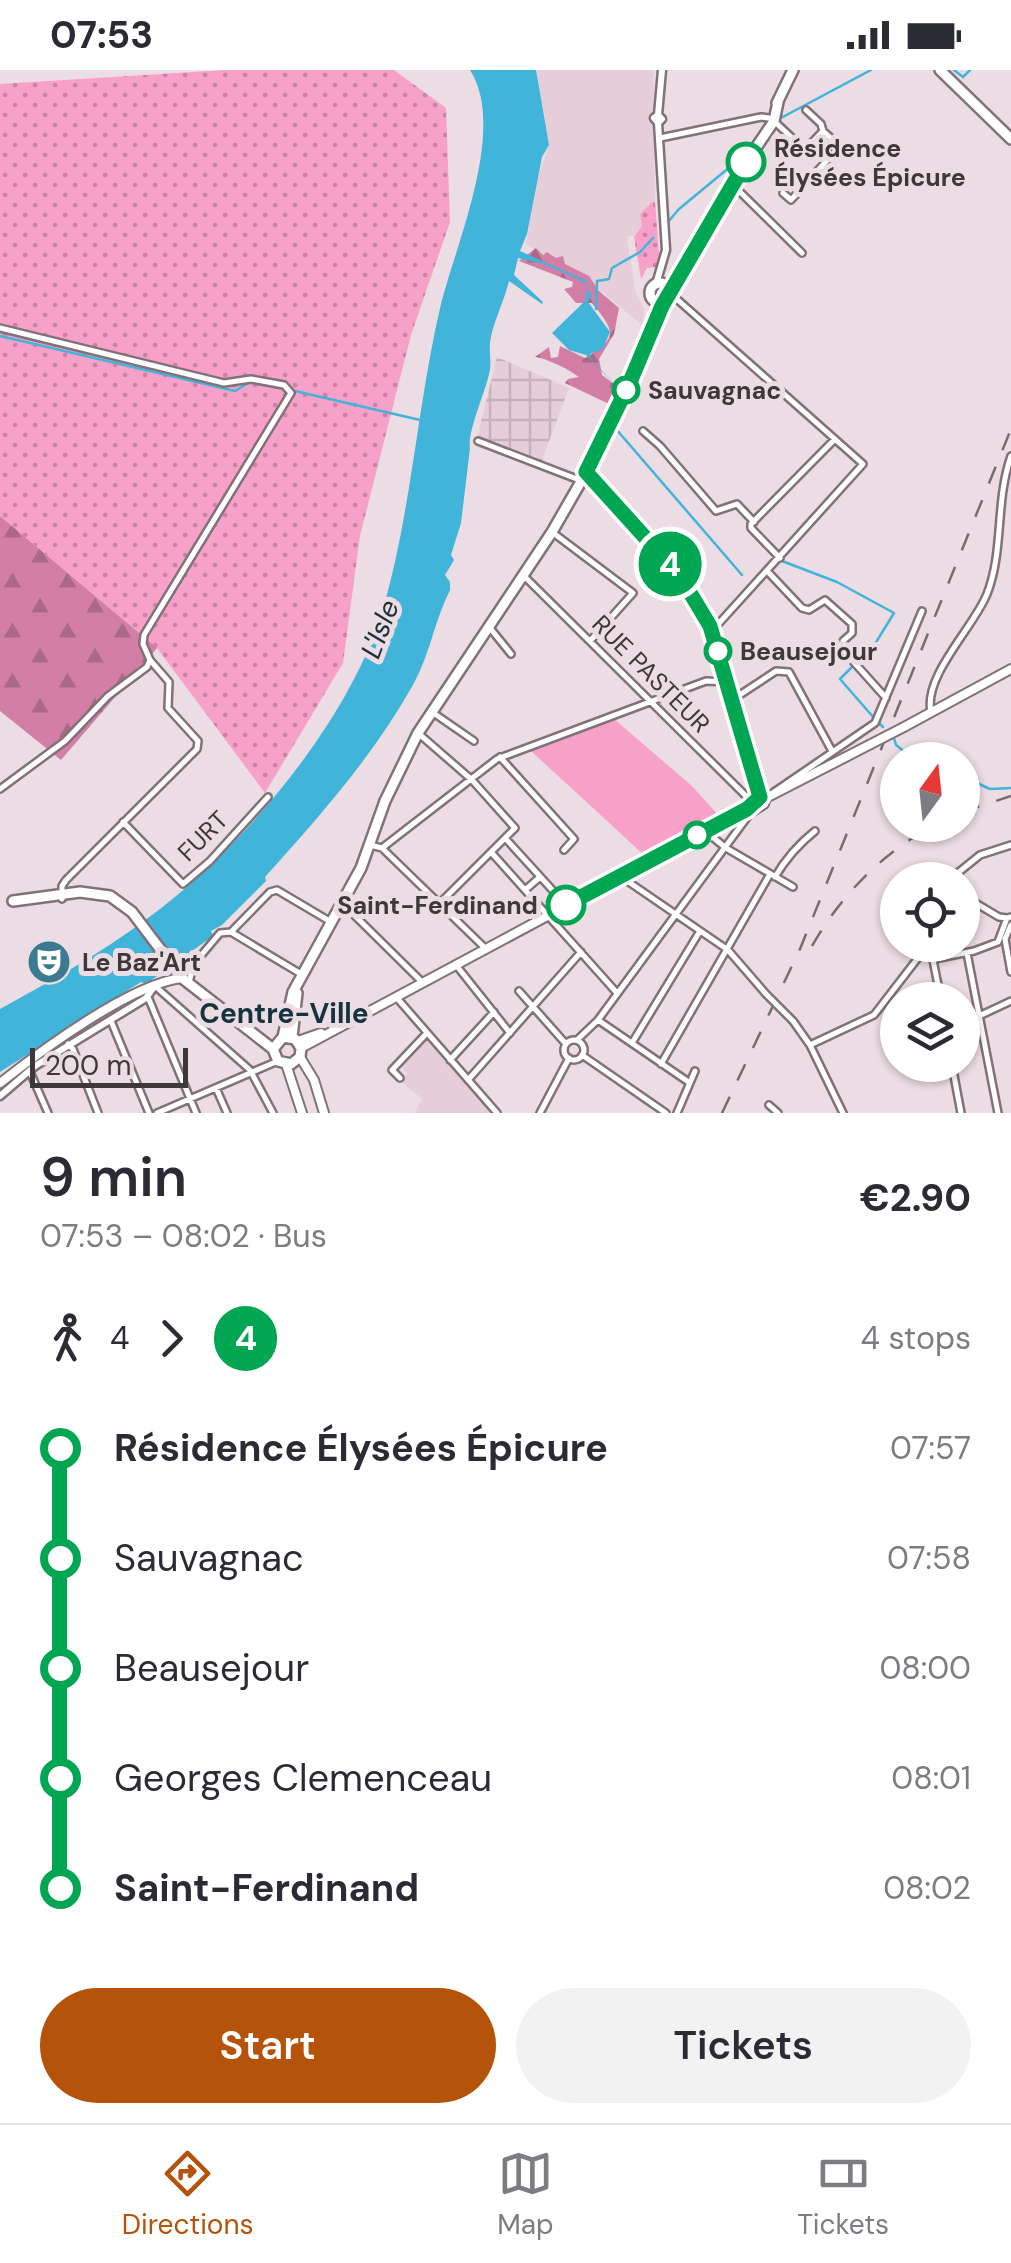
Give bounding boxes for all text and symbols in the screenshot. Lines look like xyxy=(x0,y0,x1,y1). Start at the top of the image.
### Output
text: 07:53 xyxy=(50,10,153,60)
place label: Résidence Élysées Épicure xyxy=(774,132,966,194)
marker: Résidence Élysées Épicure xyxy=(727,143,765,181)
place label: Sauvagnac xyxy=(648,374,781,407)
marker: Sauvagnac xyxy=(613,377,639,403)
line badge: 4 xyxy=(638,532,702,596)
text: 4 xyxy=(659,541,681,587)
water label: L'Isle xyxy=(352,595,408,663)
street label: RUE PASTEUR xyxy=(585,608,717,740)
place label: Beausejour xyxy=(740,635,877,668)
marker: Beausejour xyxy=(705,638,731,664)
north arrow xyxy=(880,742,980,842)
map controls xyxy=(880,742,980,1082)
street label: FURT xyxy=(171,804,235,868)
unlabelled marker xyxy=(684,822,710,848)
button: locate xyxy=(880,862,980,962)
marker: Saint-Ferdinand xyxy=(547,886,585,924)
place label: Saint-Ferdinand xyxy=(337,889,538,922)
theatre icon: Le Baz'Art xyxy=(26,939,72,985)
place label: Le Baz'Art xyxy=(82,946,201,979)
button: layers xyxy=(880,982,980,1082)
district label: Centre-Ville xyxy=(199,995,369,1032)
scale bar xyxy=(30,1043,188,1088)
text: 200 m xyxy=(45,1047,132,1084)
text: 9 min xyxy=(40,1141,187,1213)
text: €2.90 xyxy=(860,1173,971,1223)
text: 07:53 – 08:02 · Bus xyxy=(40,1215,327,1257)
icon: walk xyxy=(40,1311,95,1366)
icon: forward xyxy=(144,1311,199,1366)
text: 4 xyxy=(234,1315,257,1361)
text: 4 xyxy=(110,1317,129,1359)
text: 4 stops xyxy=(861,1317,971,1359)
text: Résidence Élysées Épicure xyxy=(114,1423,608,1473)
text: 07:57 xyxy=(890,1427,971,1469)
text: Sauvagnac xyxy=(114,1533,304,1583)
text: 07:58 xyxy=(887,1537,971,1579)
text: Beausejour xyxy=(114,1643,309,1693)
text: 08:00 xyxy=(879,1647,971,1689)
text: Georges Clemenceau xyxy=(114,1753,492,1803)
text: 08:01 xyxy=(891,1757,971,1799)
text: Saint-Ferdinand xyxy=(114,1863,419,1913)
text: 08:02 xyxy=(883,1867,971,1909)
button: Start xyxy=(40,1988,496,2103)
button: Tickets xyxy=(516,1988,971,2103)
tab: Directions xyxy=(122,2146,254,2243)
tab: Map xyxy=(497,2146,554,2243)
tab: Tickets xyxy=(797,2146,889,2243)

